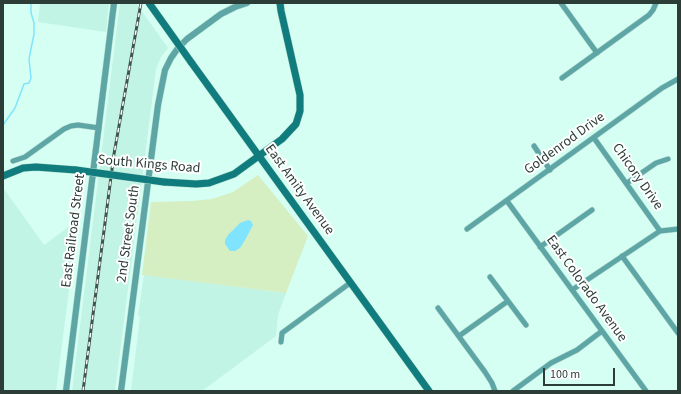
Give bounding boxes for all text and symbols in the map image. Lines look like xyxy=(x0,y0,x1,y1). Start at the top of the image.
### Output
street label: Goldenrod Drive xyxy=(521,109,609,179)
street label: Chicory Drive xyxy=(608,140,666,214)
street label: East Amity Avenue xyxy=(261,142,337,238)
street label: South Kings Road xyxy=(97,152,201,178)
street label: East Railroad Street xyxy=(59,173,89,289)
street label: 2nd Street South xyxy=(114,184,144,284)
street label: East Colorado Avenue xyxy=(542,233,630,345)
scale bar xyxy=(545,360,617,386)
text: 100 m xyxy=(550,366,580,383)

